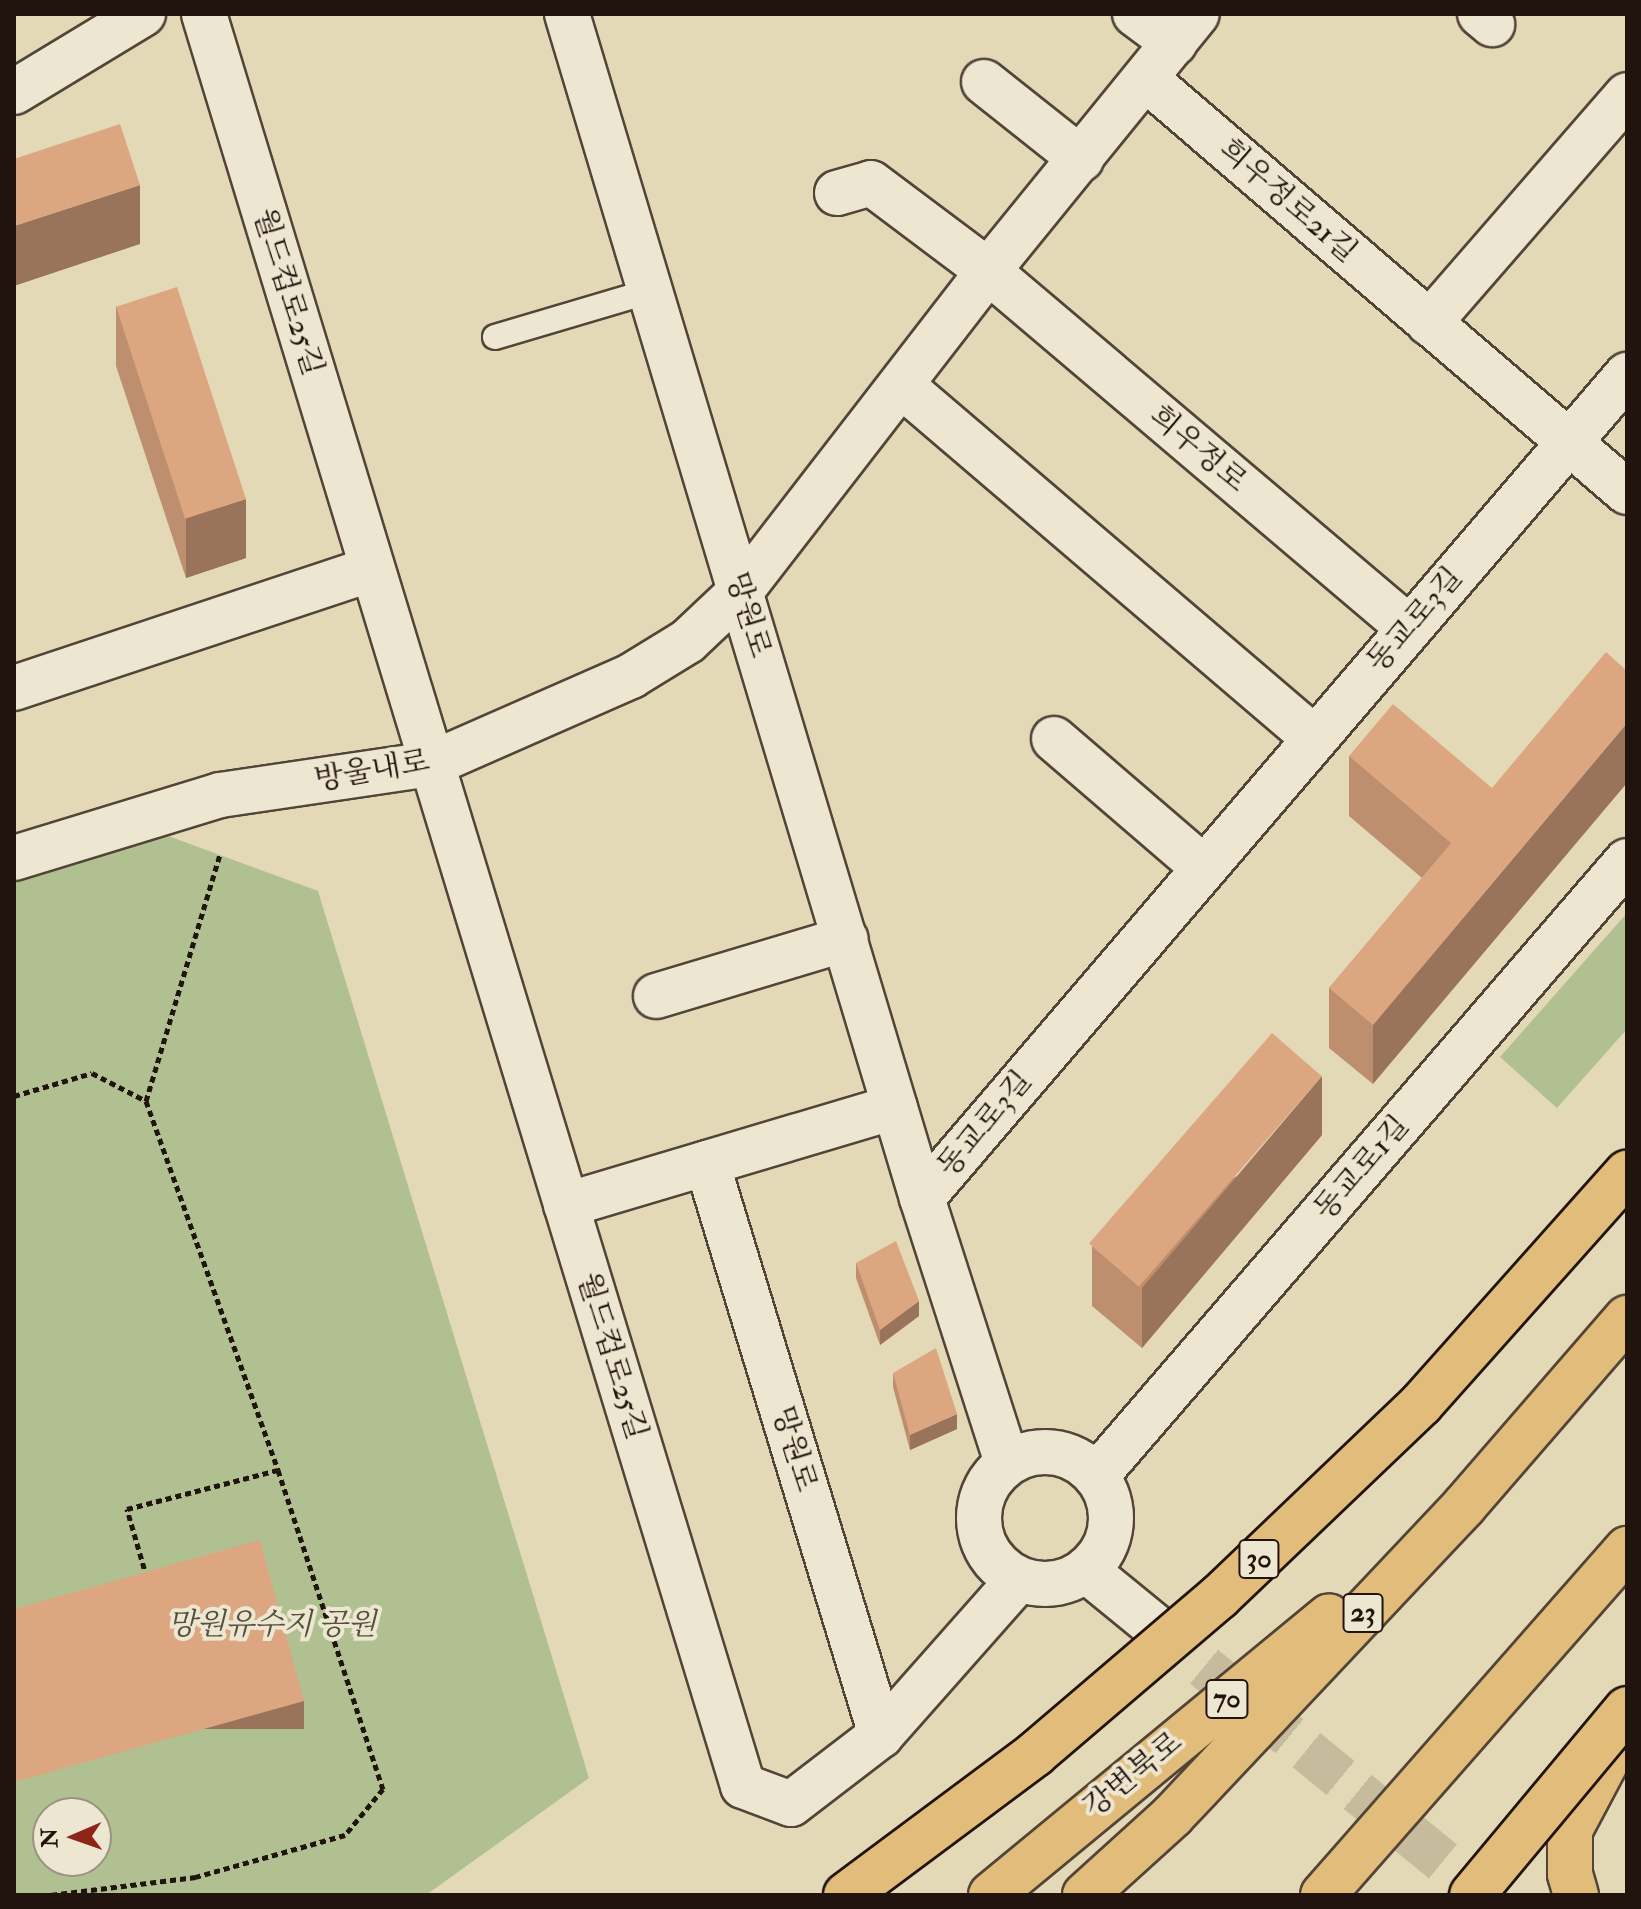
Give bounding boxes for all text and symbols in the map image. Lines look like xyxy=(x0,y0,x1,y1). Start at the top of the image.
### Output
street label: 희우정로21길 xyxy=(1212,131,1364,271)
street label: 월드컵로25길 xyxy=(245,204,331,380)
street label: 희우정로 xyxy=(1142,398,1254,500)
street label: 동교로3길 xyxy=(1360,560,1470,680)
street label: 망원로 xyxy=(718,568,778,662)
street label: 방울내로 xyxy=(312,743,432,799)
street label: 동교로3길 xyxy=(930,1064,1040,1184)
street label: 동교로1길 xyxy=(1307,1108,1417,1228)
street label: 월드컵로25길 xyxy=(569,1268,655,1444)
street label: 망원로 xyxy=(764,1402,824,1496)
road number: 30 xyxy=(1237,1535,1281,1583)
road number: 23 xyxy=(1341,1589,1385,1637)
park label: 망원유수지 공원 xyxy=(167,1607,377,1643)
road number: 70 xyxy=(1205,1675,1249,1723)
street label: 강변북로 xyxy=(1077,1725,1189,1825)
north arrow xyxy=(32,1797,112,1877)
text: N xyxy=(36,1827,64,1848)

